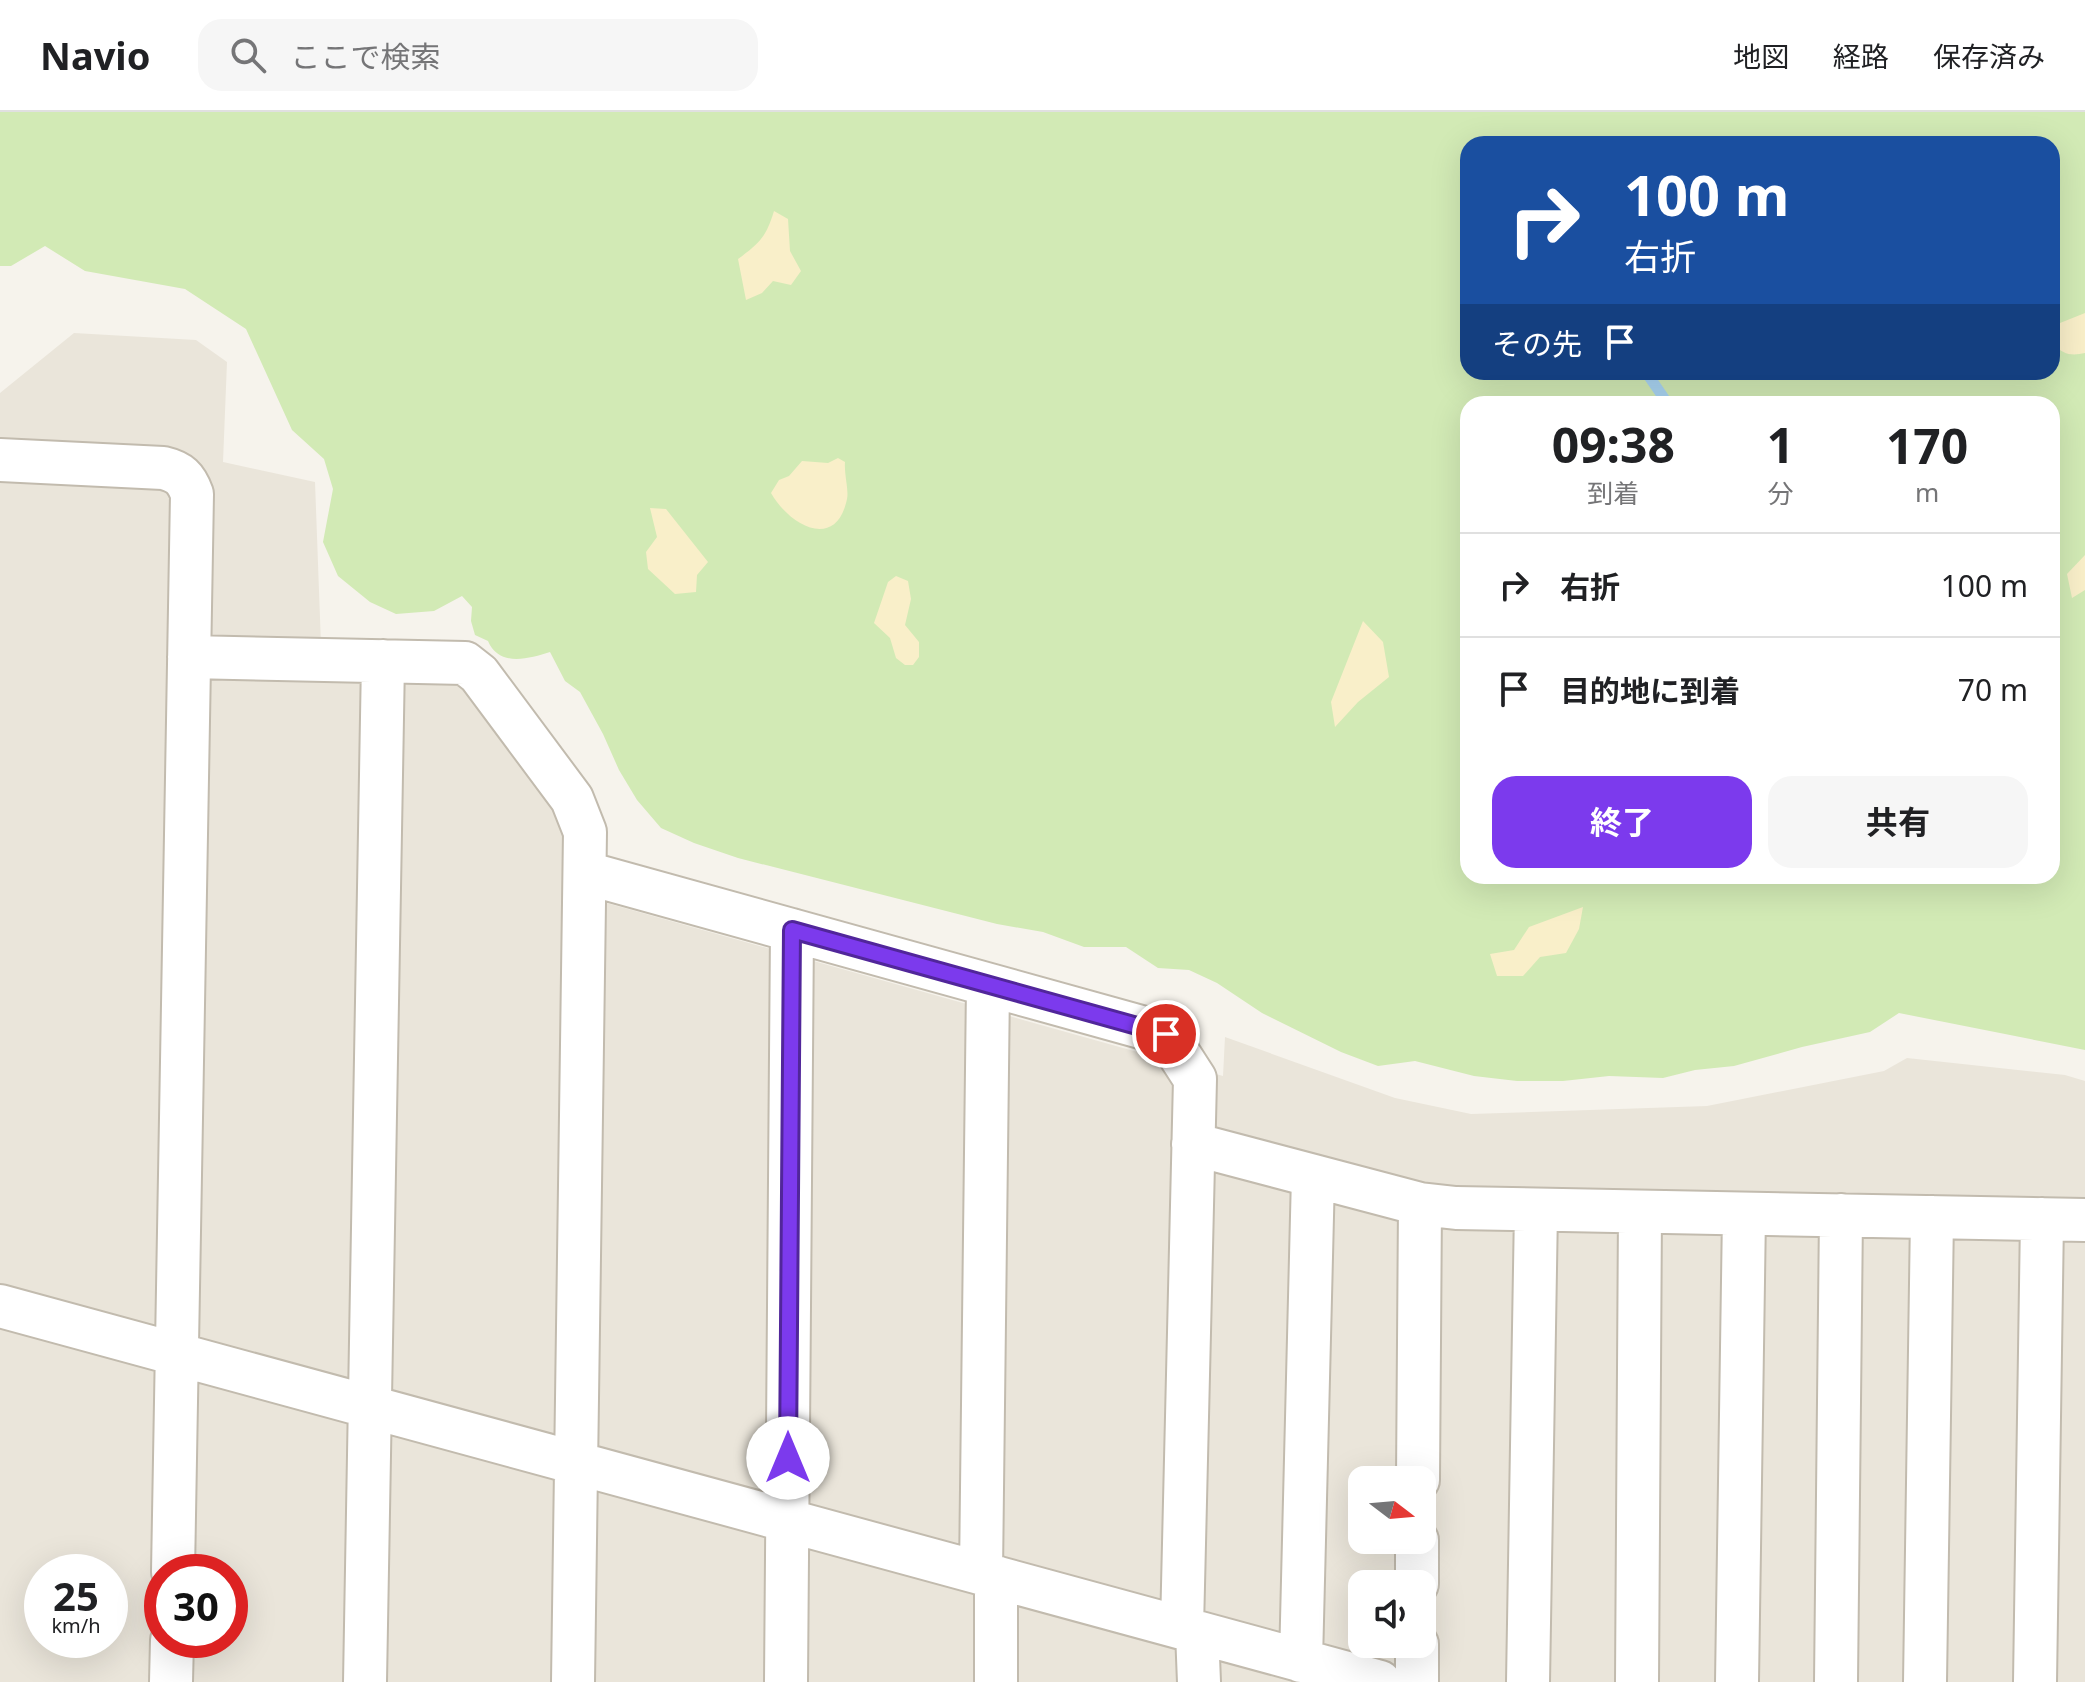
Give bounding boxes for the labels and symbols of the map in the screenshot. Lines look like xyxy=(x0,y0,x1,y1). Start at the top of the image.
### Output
pin xyxy=(1132,1000,1200,1068)
position arrow xyxy=(746,1416,830,1500)
north arrow xyxy=(1348,1466,1436,1554)
speed limit sign: 30 xyxy=(144,1554,248,1658)

